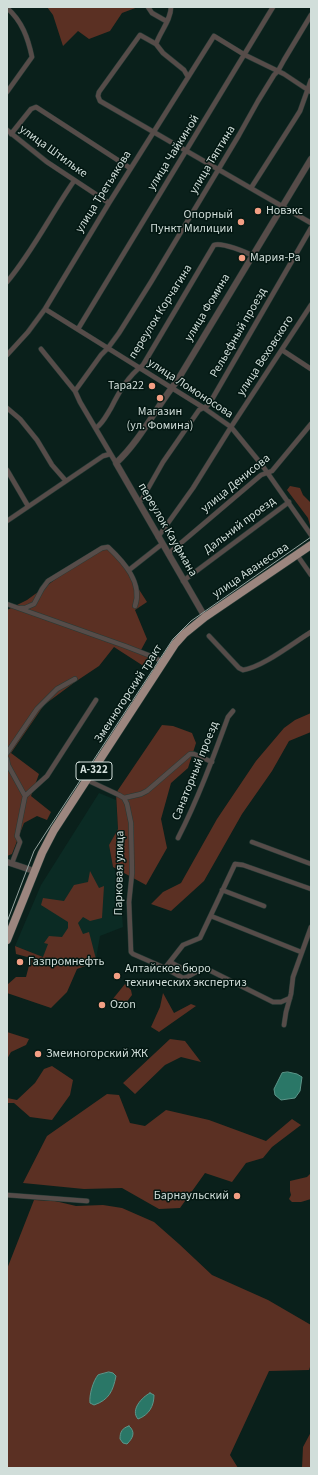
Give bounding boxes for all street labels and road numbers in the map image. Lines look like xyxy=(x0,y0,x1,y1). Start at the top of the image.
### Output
street label: улица Чайкиной xyxy=(145,112,203,194)
street label: улица Штильке xyxy=(16,122,90,182)
street label: улица Тяптина xyxy=(187,123,239,197)
street label: улица Третьякова xyxy=(73,148,135,236)
street label: переулок Корчагина xyxy=(126,262,196,362)
street label: улица Фомина xyxy=(182,272,234,344)
street label: Рельефный проезд xyxy=(207,286,271,380)
street label: улица Веховского xyxy=(235,313,297,399)
street label: улица Ломоносова xyxy=(145,356,235,422)
street label: улица Денисова xyxy=(198,452,274,516)
street label: переулок Кауфмана xyxy=(134,481,200,579)
street label: Дальний проезд xyxy=(201,494,279,558)
street label: улица Аванесова xyxy=(210,540,292,602)
street label: Змеиногорский тракт xyxy=(92,642,166,746)
street label: Санаторный проезд xyxy=(170,719,222,823)
road number: А-322 xyxy=(76,762,112,780)
street label: Парковая улица xyxy=(112,830,128,916)

